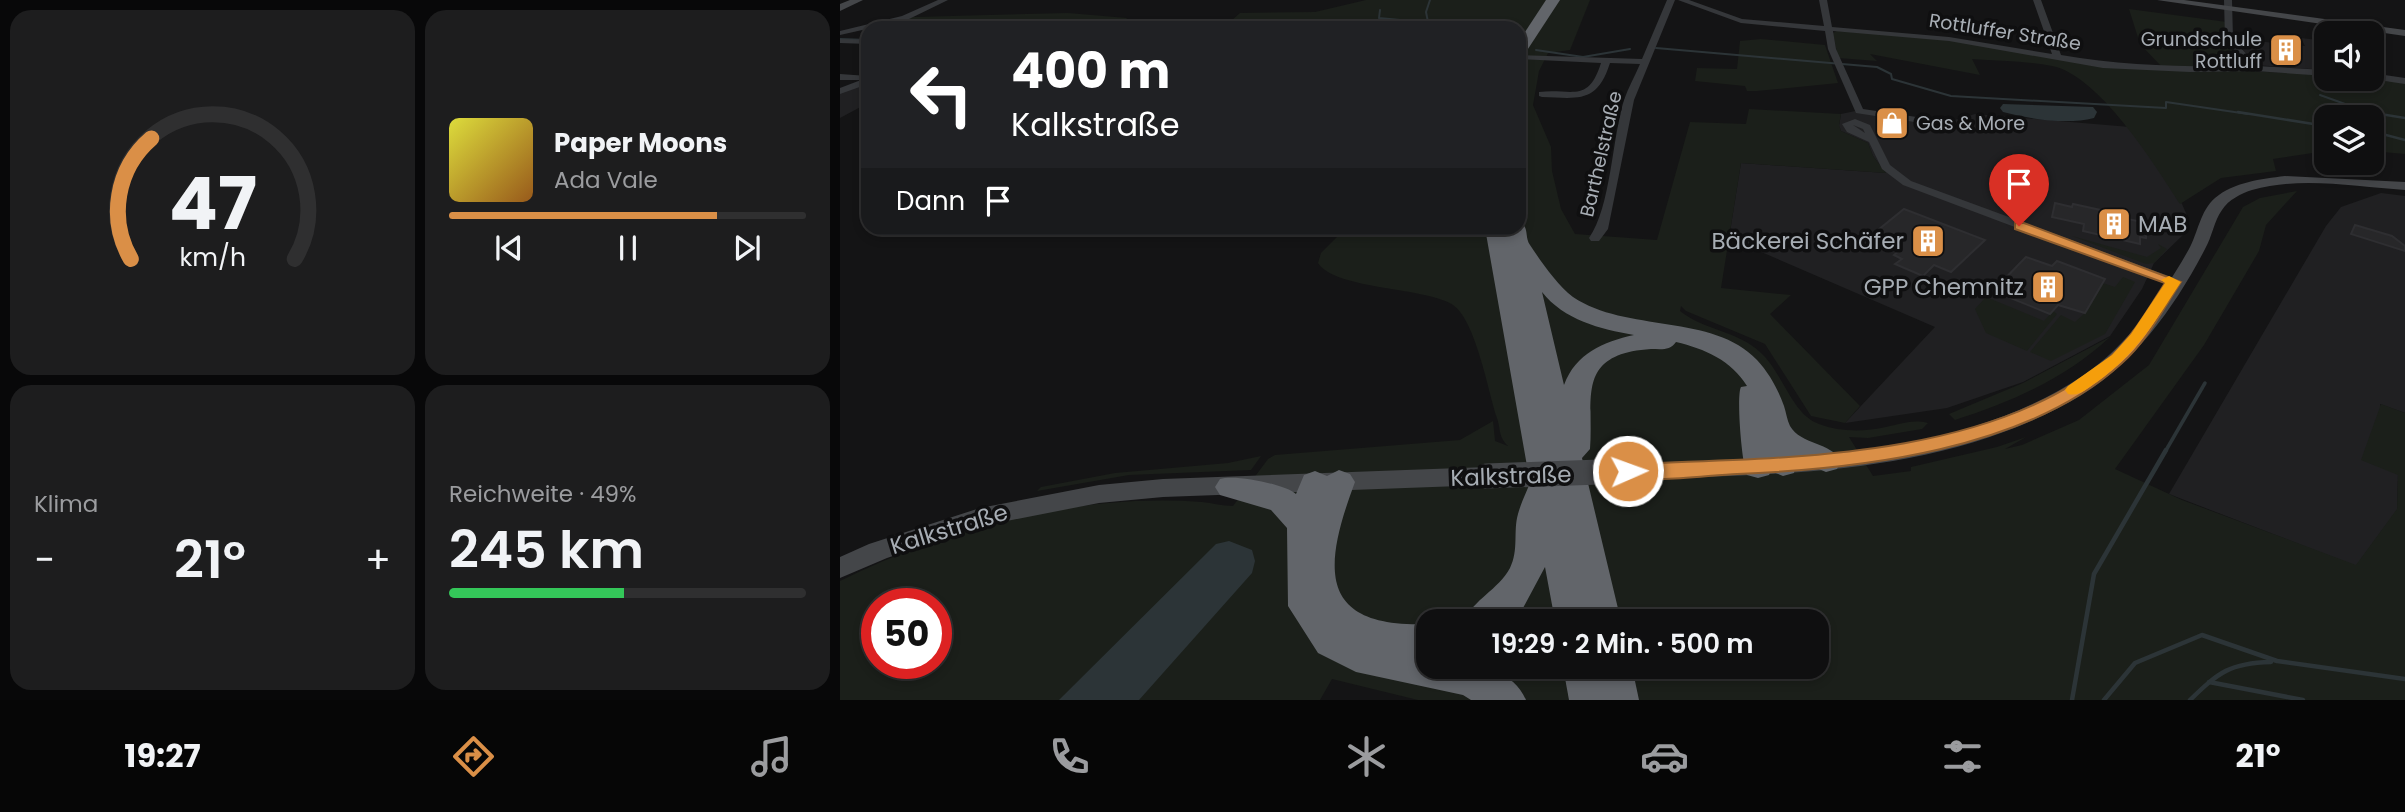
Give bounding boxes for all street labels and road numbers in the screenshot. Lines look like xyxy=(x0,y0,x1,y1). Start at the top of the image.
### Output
street label: Rottluffer Straße xyxy=(1927,7,2083,57)
street label: Barthelstraße xyxy=(1573,88,1629,220)
street label: Kalkstraße xyxy=(1450,458,1572,494)
street label: Kalkstraße xyxy=(886,496,1012,562)

